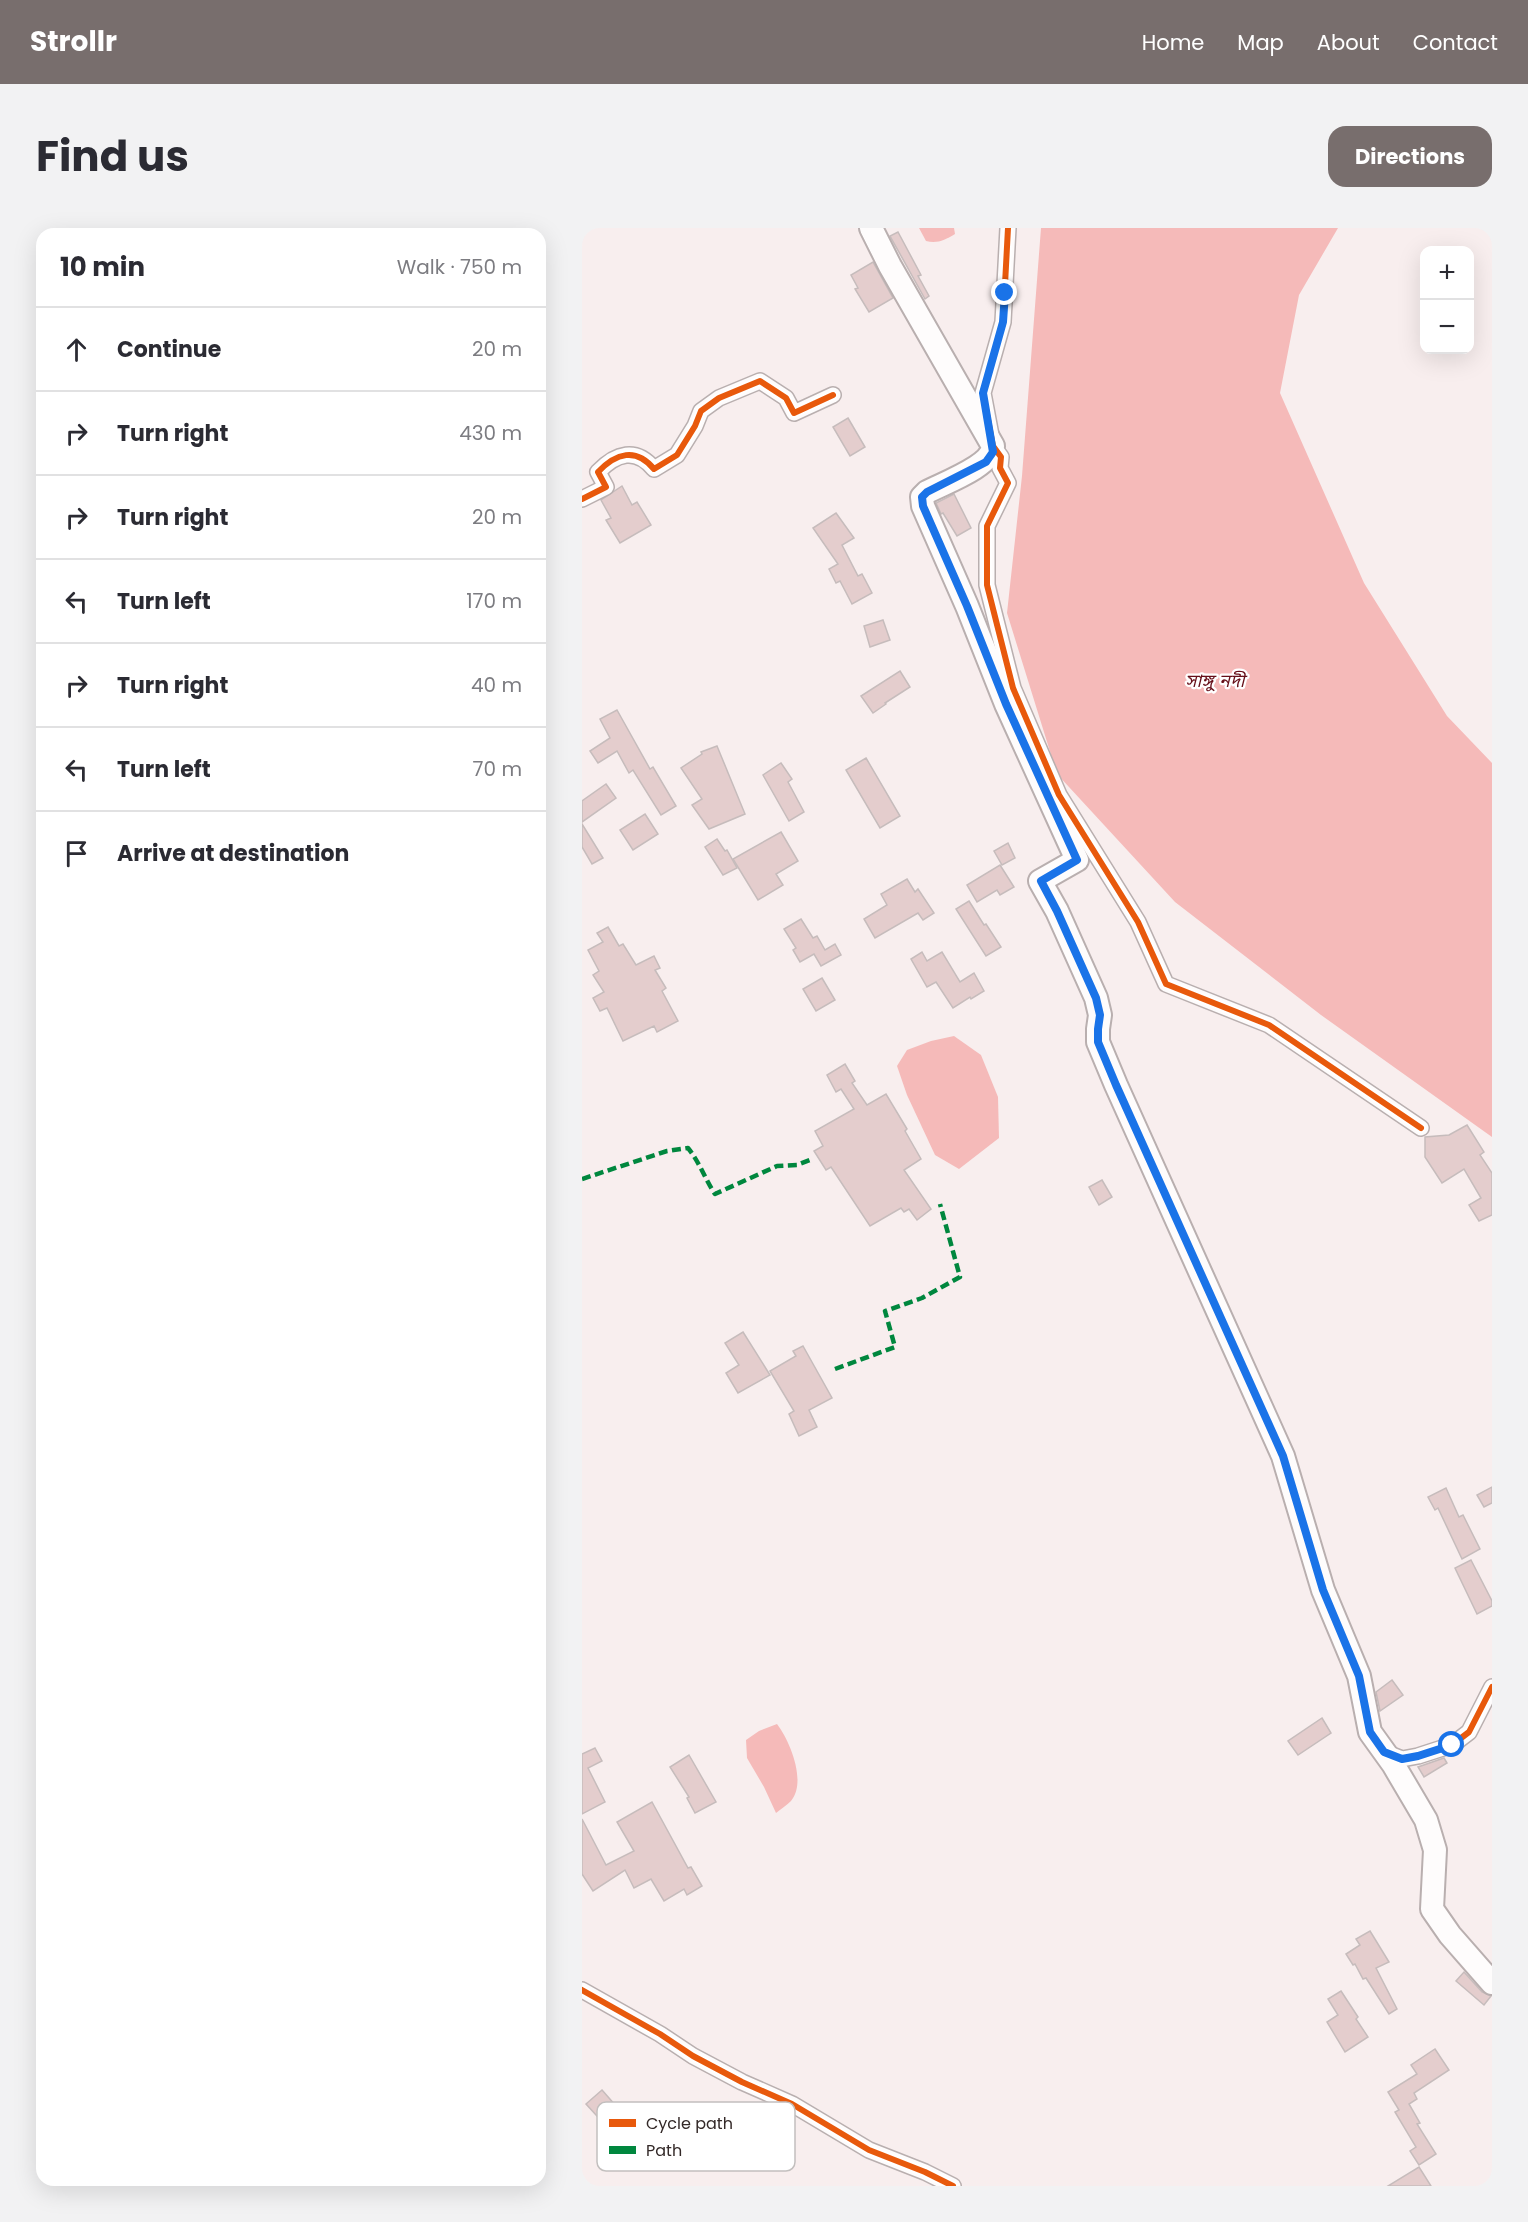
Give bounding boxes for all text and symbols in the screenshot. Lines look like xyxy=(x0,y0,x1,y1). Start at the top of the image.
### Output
text: Strollr xyxy=(30,22,117,61)
text: Home xyxy=(1142,28,1204,57)
text: Map xyxy=(1237,28,1284,57)
text: About xyxy=(1317,28,1380,57)
text: Contact xyxy=(1413,28,1498,57)
button: Directions xyxy=(1328,126,1492,187)
text: Find us xyxy=(36,127,189,186)
map controls xyxy=(1420,246,1474,354)
button: + xyxy=(1420,246,1474,300)
text: 10 min xyxy=(60,249,145,285)
text: Walk · 750 m xyxy=(397,253,522,281)
route end xyxy=(991,279,1017,305)
button: − xyxy=(1420,300,1474,354)
icon: ahead xyxy=(60,333,93,366)
text: Continue xyxy=(117,334,221,365)
text: 20 m xyxy=(472,335,522,363)
icon: right xyxy=(60,417,93,450)
text: Turn right xyxy=(117,418,228,449)
text: 430 m xyxy=(459,419,522,447)
icon: right xyxy=(60,501,93,534)
text: Turn right xyxy=(117,502,228,533)
text: 20 m xyxy=(472,503,522,531)
icon: left xyxy=(60,585,93,618)
text: Turn left xyxy=(117,586,211,617)
text: 170 m xyxy=(466,587,522,615)
water label: সাঙ্গু নদী xyxy=(1185,668,1248,693)
icon: right xyxy=(60,669,93,702)
text: Turn right xyxy=(117,670,228,701)
text: 40 m xyxy=(471,671,522,699)
icon: left xyxy=(60,753,93,786)
text: Turn left xyxy=(117,754,211,785)
text: 70 m xyxy=(473,755,522,783)
icon: arrive xyxy=(60,837,93,870)
text: Arrive at destination xyxy=(117,838,349,869)
route start xyxy=(1438,1731,1464,1757)
legend xyxy=(597,2102,795,2171)
text: Cycle path xyxy=(646,2112,733,2135)
text: Path xyxy=(646,2139,682,2162)

